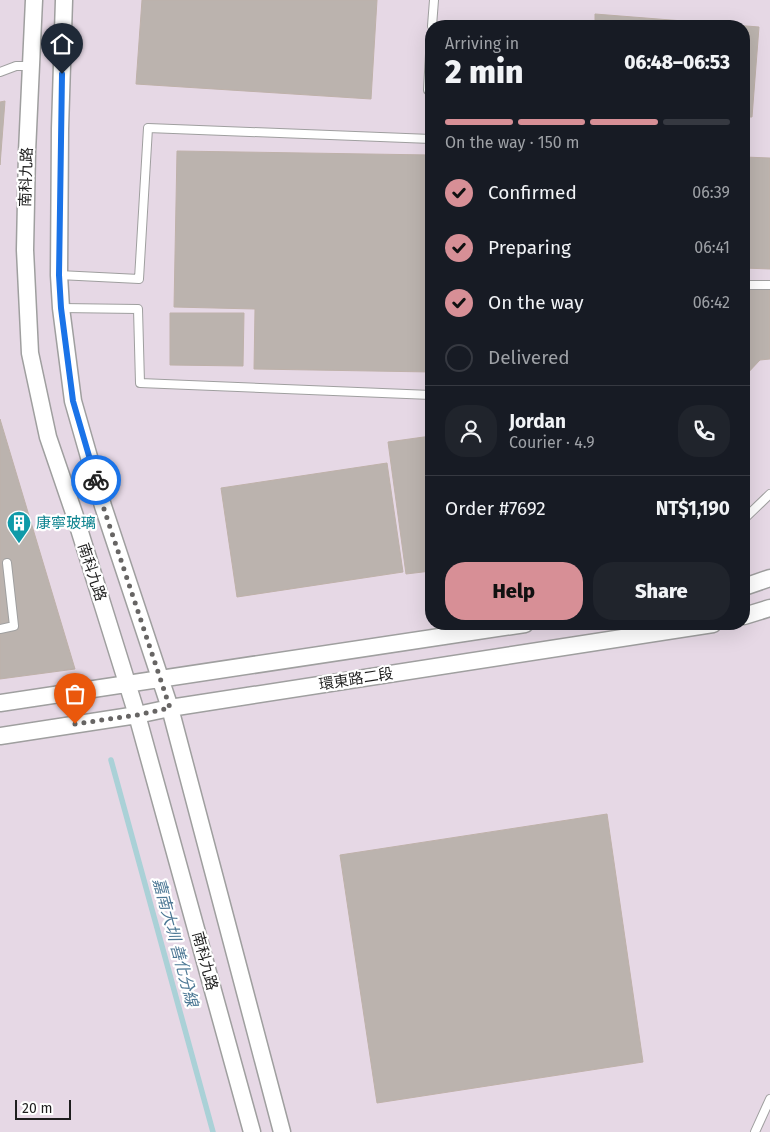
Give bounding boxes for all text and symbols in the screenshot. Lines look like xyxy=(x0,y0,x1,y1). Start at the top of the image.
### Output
pin xyxy=(41,23,83,74)
icon: home xyxy=(48,30,76,58)
text: Arriving in xyxy=(445,34,519,53)
text: 06:48–06:53 xyxy=(624,51,730,74)
text: 2 min xyxy=(445,53,523,91)
text: On the way · 150 m xyxy=(445,133,580,152)
street label: 南科九路 xyxy=(16,147,36,207)
icon: check xyxy=(445,179,473,207)
text: Confirmed xyxy=(488,181,577,204)
text: 06:39 xyxy=(692,183,730,202)
icon: check xyxy=(445,234,473,262)
text: Preparing xyxy=(488,236,571,259)
text: 06:41 xyxy=(694,238,730,257)
icon: check xyxy=(445,289,473,317)
text: On the way xyxy=(488,291,584,314)
text: 06:42 xyxy=(693,293,730,312)
text: Delivered xyxy=(488,346,570,369)
button: person xyxy=(445,405,497,457)
button: phone xyxy=(678,405,730,457)
text: Jordan xyxy=(509,410,566,433)
text: Courier · 4.9 xyxy=(509,433,595,452)
courier xyxy=(71,455,121,505)
icon: bike xyxy=(82,466,110,494)
text: Order #7692 xyxy=(445,497,546,520)
text: NT$1,190 xyxy=(656,497,730,520)
building icon: 康寧玻璃 xyxy=(6,510,32,544)
place label: 康寧玻璃 xyxy=(36,514,96,532)
street label: 南科九路 xyxy=(74,541,110,603)
button: Help xyxy=(445,562,583,620)
button: Share xyxy=(593,562,730,620)
street label: 環東路二段 xyxy=(318,664,394,694)
pin xyxy=(54,673,96,724)
icon: bag xyxy=(61,680,89,708)
water label: 嘉南大圳 善化分線 xyxy=(149,876,202,1010)
street label: 南科九路 xyxy=(189,930,221,992)
scale bar xyxy=(15,1097,71,1120)
text: 20 m xyxy=(22,1100,52,1117)

